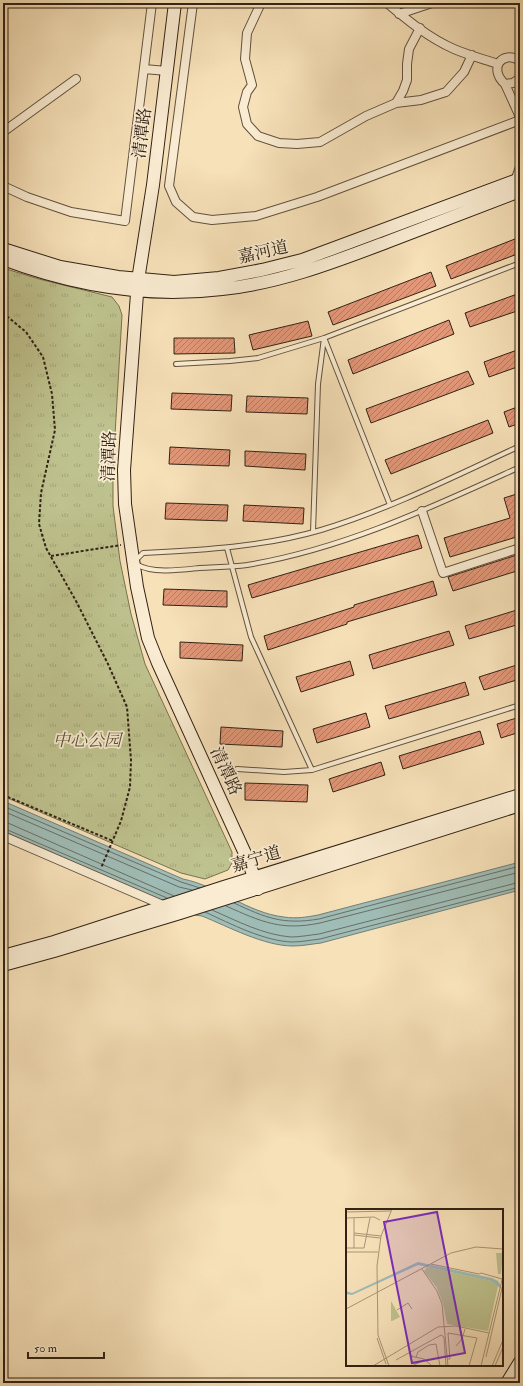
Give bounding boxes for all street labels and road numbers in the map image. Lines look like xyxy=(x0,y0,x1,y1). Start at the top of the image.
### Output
street label: 清潭路 xyxy=(128,106,156,160)
street label: 嘉河道 xyxy=(236,236,290,268)
street label: 清潭路 xyxy=(98,430,120,482)
street label: 清潭路 xyxy=(206,743,246,799)
street label: 嘉宁道 xyxy=(229,842,283,876)

